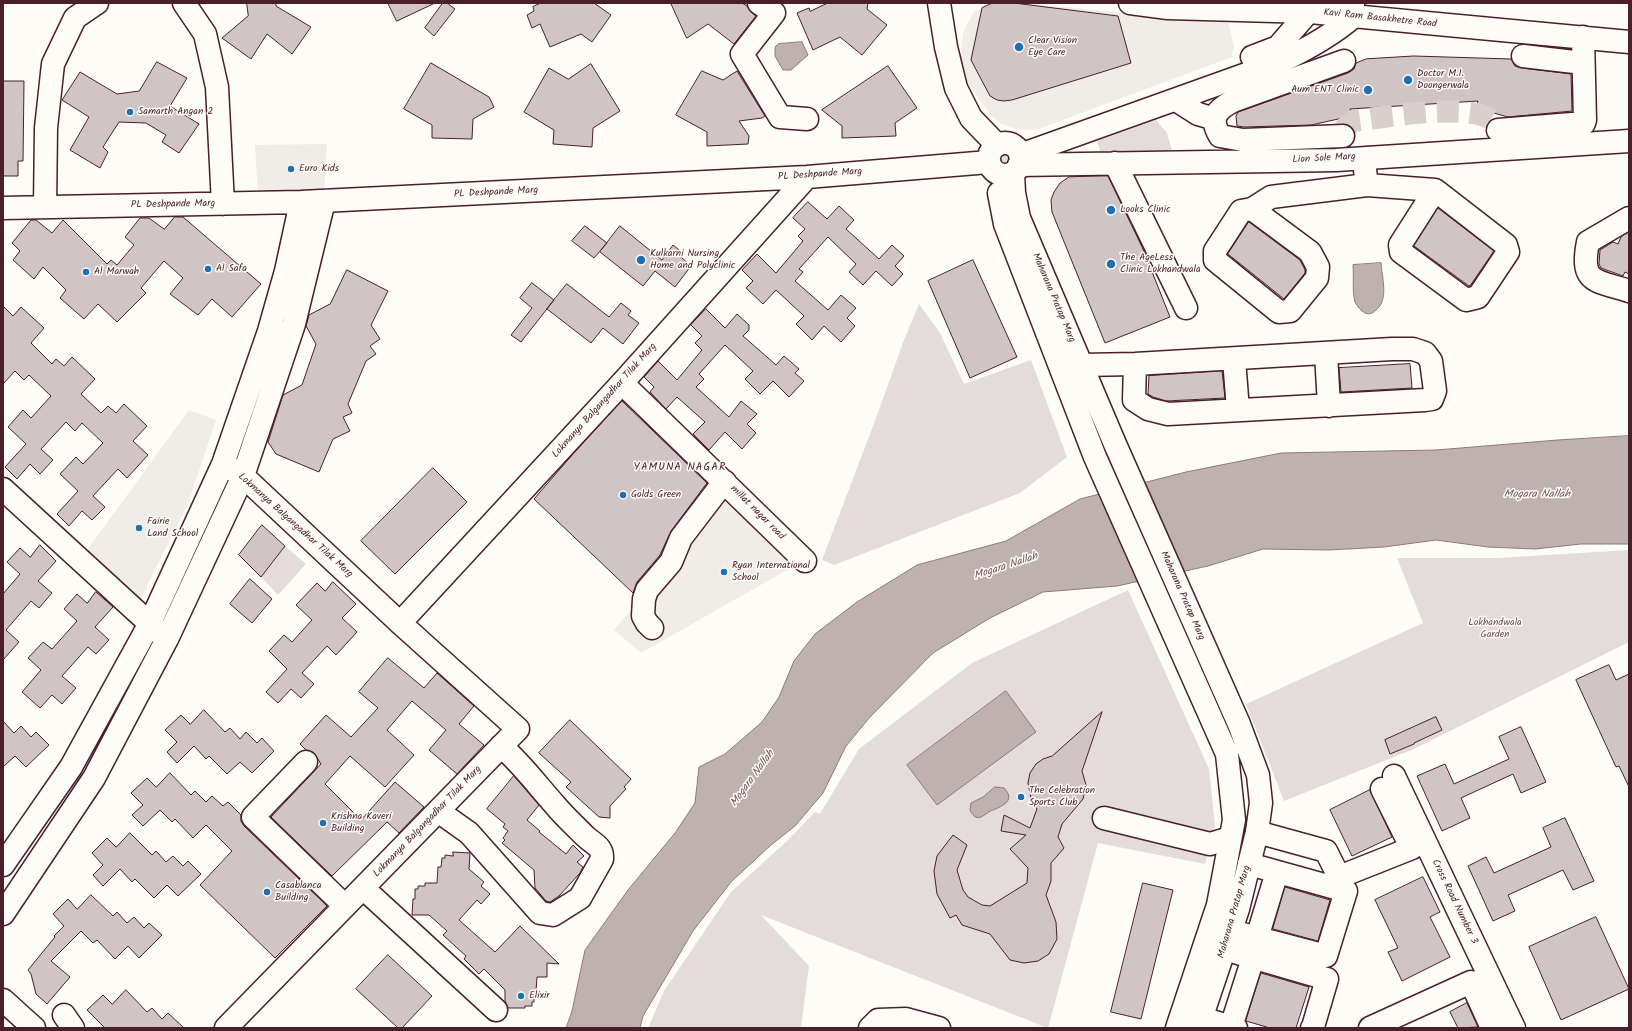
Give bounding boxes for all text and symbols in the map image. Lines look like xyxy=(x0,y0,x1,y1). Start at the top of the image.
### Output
street label: Kavi Ram Basakhetre Road xyxy=(1323,7,1437,31)
place label: Clear Vision Eye Care xyxy=(1028,35,1077,58)
marker: Clear Vision Eye Care xyxy=(1013,41,1025,53)
place label: Doctor M.I. Doongerwala xyxy=(1417,68,1469,92)
marker: Doctor M.I. Doongerwala xyxy=(1402,74,1414,86)
place label: Aum ENT Clinic xyxy=(1291,84,1359,96)
marker: Aum ENT Clinic xyxy=(1362,84,1374,96)
place label: Samarth Angan 2 xyxy=(138,106,213,118)
marker: Samarth Angan 2 xyxy=(125,107,135,117)
street label: Lion Sole Marg xyxy=(1292,151,1356,167)
place label: Euro Kids xyxy=(299,163,339,175)
marker: Euro Kids xyxy=(286,164,296,174)
street label: PL Deshpande Marg xyxy=(777,166,863,184)
street label: PL Deshpande Marg xyxy=(454,185,538,201)
street label: PL Deshpande Marg xyxy=(131,198,215,212)
marker: Looks Clinic xyxy=(1105,204,1117,216)
place label: Looks Clinic xyxy=(1120,204,1170,216)
place label: Kulkarni Nursing Home and Polyclinic xyxy=(650,248,735,272)
street label: Maharana Pratap Marg xyxy=(1029,251,1077,345)
place label: The AgeLess Clinic Lokhandwala xyxy=(1120,252,1201,276)
marker: Kulkarni Nursing Home and Polyclinic xyxy=(635,254,647,266)
marker: The AgeLess Clinic Lokhandwala xyxy=(1105,258,1117,270)
place label: Al Safa xyxy=(216,263,247,275)
marker: Al Safa xyxy=(203,264,213,274)
place label: Al Marwah xyxy=(94,266,139,278)
marker: Al Marwah xyxy=(81,267,91,277)
street label: Lokmanya Balgangadhar Tilak Marg xyxy=(550,341,660,461)
district label: YAMUNA NAGAR xyxy=(634,461,726,475)
street label: Lokmanya Balgangadhar Tilak Marg xyxy=(235,471,355,581)
street label: millat nagar road xyxy=(727,483,787,543)
water label: Mogara Nallah xyxy=(1504,488,1570,502)
place label: Golds Green xyxy=(631,489,681,501)
marker: Golds Green xyxy=(618,490,628,500)
place label: Fairie Land School xyxy=(147,516,198,540)
marker: Fairie Land School xyxy=(134,523,144,533)
water label: Mogara Nallah xyxy=(972,550,1040,584)
street label: Maharana Pratap Marg xyxy=(1157,550,1207,642)
place label: Ryan International School xyxy=(732,560,810,584)
marker: Ryan International School xyxy=(719,567,729,577)
park label: Lokhandwala Garden xyxy=(1468,617,1522,640)
water label: Mogara Nallah xyxy=(728,748,778,810)
street label: Lokmanya Balgangadhar Tilak Marg xyxy=(371,764,485,880)
place label: The Celebration Sports Club xyxy=(1029,785,1095,808)
marker: The Celebration Sports Club xyxy=(1016,792,1026,802)
place label: Krishna Kaveri Building xyxy=(331,811,391,834)
marker: Krishna Kaveri Building xyxy=(318,818,328,828)
street label: Cross Road Number 3 xyxy=(1428,858,1480,946)
street label: Maharana Pratap Marg xyxy=(1216,864,1254,960)
place label: Casablanca Building xyxy=(275,880,321,904)
marker: Casablanca Building xyxy=(262,887,272,897)
place label: Elixir xyxy=(529,990,550,1002)
marker: Elixir xyxy=(516,991,526,1001)

